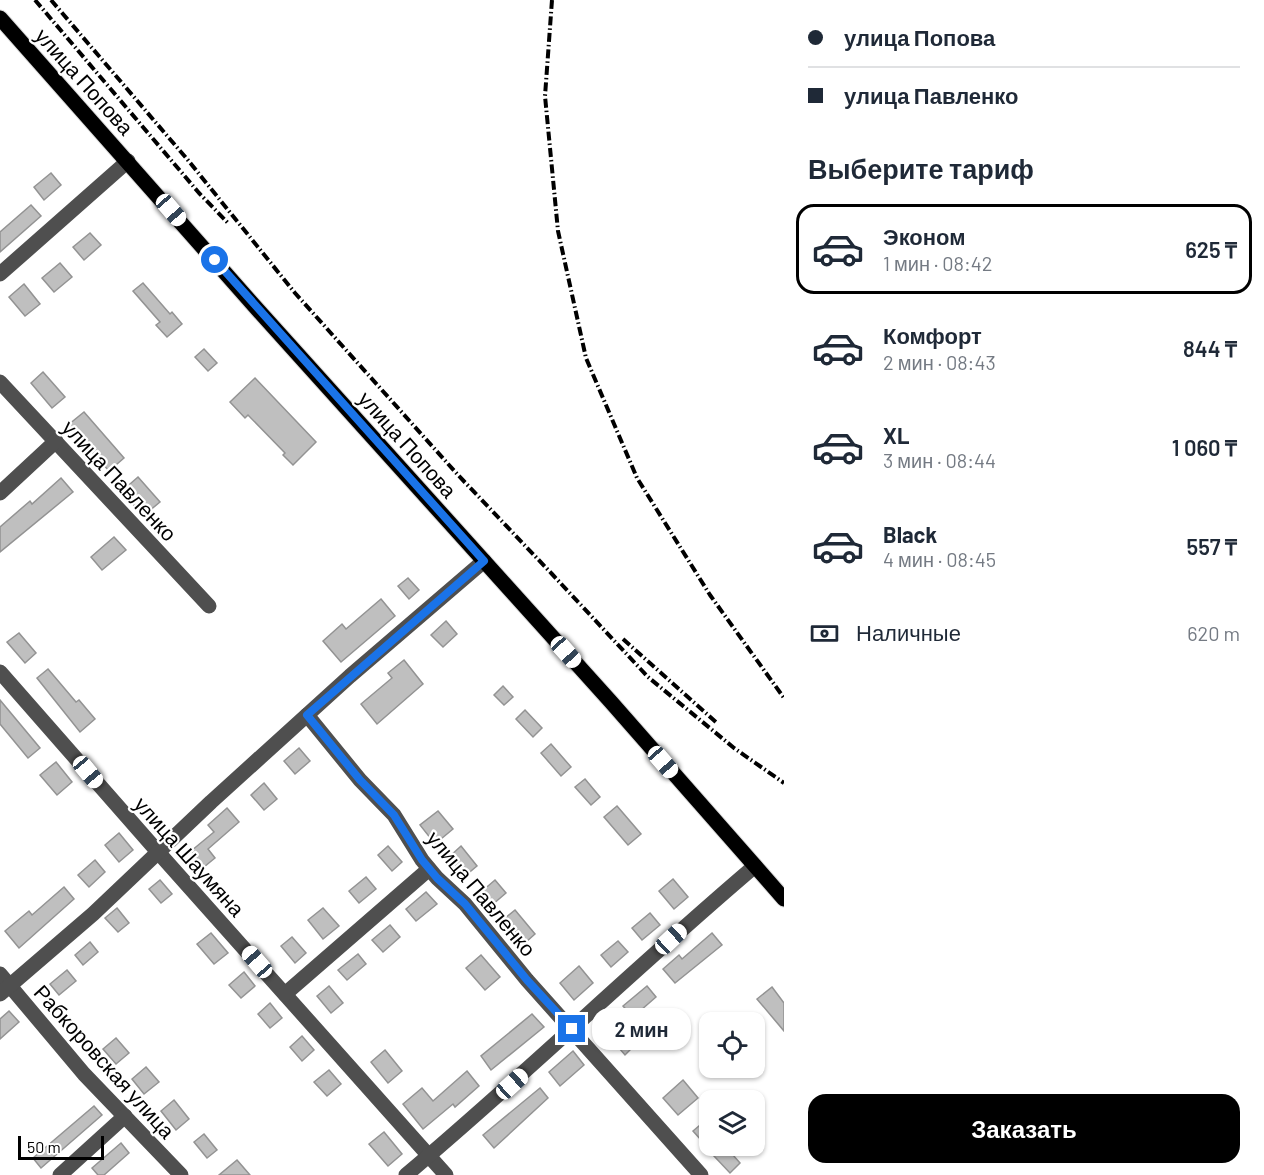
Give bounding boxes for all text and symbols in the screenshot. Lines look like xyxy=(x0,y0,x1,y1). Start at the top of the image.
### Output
street label: улица Попова xyxy=(31,23,139,140)
text: улица Попова xyxy=(844,24,995,50)
text: улица Павленко xyxy=(844,82,1019,108)
text: Выберите тариф xyxy=(808,152,1034,184)
car xyxy=(152,191,190,229)
icon: car xyxy=(811,222,865,276)
text: Эконом xyxy=(883,223,966,249)
text: 625 ₸ xyxy=(1185,236,1237,262)
route start xyxy=(201,246,228,273)
text: 1 мин · 08:42 xyxy=(883,251,992,275)
icon: car xyxy=(811,321,865,375)
text: Комфорт xyxy=(883,322,982,348)
text: 844 ₸ xyxy=(1183,335,1237,361)
text: 2 мин · 08:43 xyxy=(883,350,996,374)
street label: улица Попова xyxy=(354,386,462,503)
street label: улица Павленко xyxy=(58,414,182,546)
icon: car xyxy=(811,420,865,474)
text: XL xyxy=(883,422,909,448)
text: 1 060 ₸ xyxy=(1172,434,1237,460)
text: 3 мин · 08:44 xyxy=(883,448,996,472)
icon: car xyxy=(811,519,865,573)
text: Black xyxy=(883,521,937,547)
text: 557 ₸ xyxy=(1187,533,1237,559)
text: 4 мин · 08:45 xyxy=(883,547,996,571)
icon: cash xyxy=(808,617,841,650)
text: Наличные xyxy=(856,619,961,645)
text: 620 m xyxy=(1187,621,1240,645)
car xyxy=(547,633,585,671)
car xyxy=(644,743,682,781)
car xyxy=(70,752,106,792)
street label: улица Шаумяна xyxy=(130,791,250,921)
street label: улица Павленко xyxy=(422,825,542,961)
car xyxy=(652,920,690,958)
car xyxy=(238,943,276,981)
street label: Рабкоровская улица xyxy=(30,979,181,1143)
callout: 2 мин xyxy=(593,1008,692,1050)
map controls xyxy=(699,1012,765,1156)
button: locate xyxy=(699,1012,765,1078)
route end xyxy=(558,1015,585,1042)
text: 2 мин xyxy=(614,1017,669,1041)
car xyxy=(493,1065,531,1103)
button: layers xyxy=(699,1090,765,1156)
button: Заказать xyxy=(808,1094,1240,1163)
scale bar xyxy=(18,1133,104,1160)
text: 50 m xyxy=(27,1137,61,1156)

